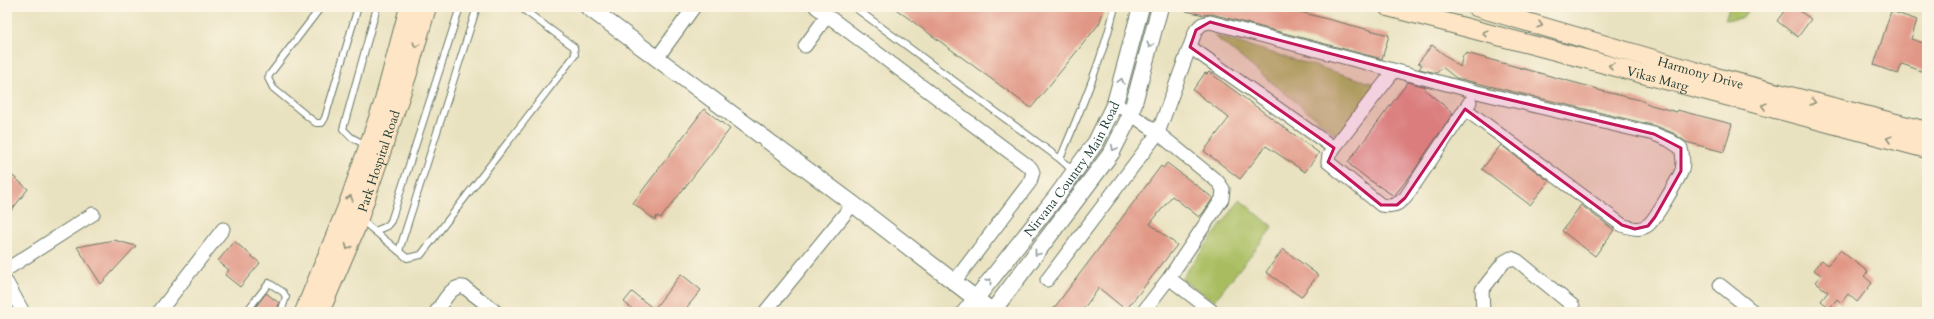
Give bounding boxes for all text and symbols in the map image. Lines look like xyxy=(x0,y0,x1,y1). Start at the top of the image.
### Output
one-way arrow xyxy=(1536,20,1543,29)
one-way arrow xyxy=(1482,29,1488,37)
one-way arrow xyxy=(412,41,421,48)
one-way arrow xyxy=(1146,41,1155,48)
street label: Harmony Drive xyxy=(1655,53,1745,94)
one-way arrow xyxy=(1608,62,1615,71)
street label: Vikas Marg xyxy=(1624,62,1691,96)
one-way arrow xyxy=(1116,78,1125,85)
one-way arrow xyxy=(1810,97,1817,106)
street label: Nirvana Country Main Road xyxy=(1020,99,1124,241)
one-way arrow xyxy=(1760,102,1767,111)
street label: Park Hospital Road xyxy=(354,108,405,215)
one-way arrow xyxy=(1886,135,1893,144)
one-way arrow xyxy=(1111,144,1118,151)
one-way arrow xyxy=(345,194,353,201)
one-way arrow xyxy=(344,244,352,251)
one-way arrow xyxy=(1034,249,1042,256)
one-way arrow xyxy=(984,279,991,286)

